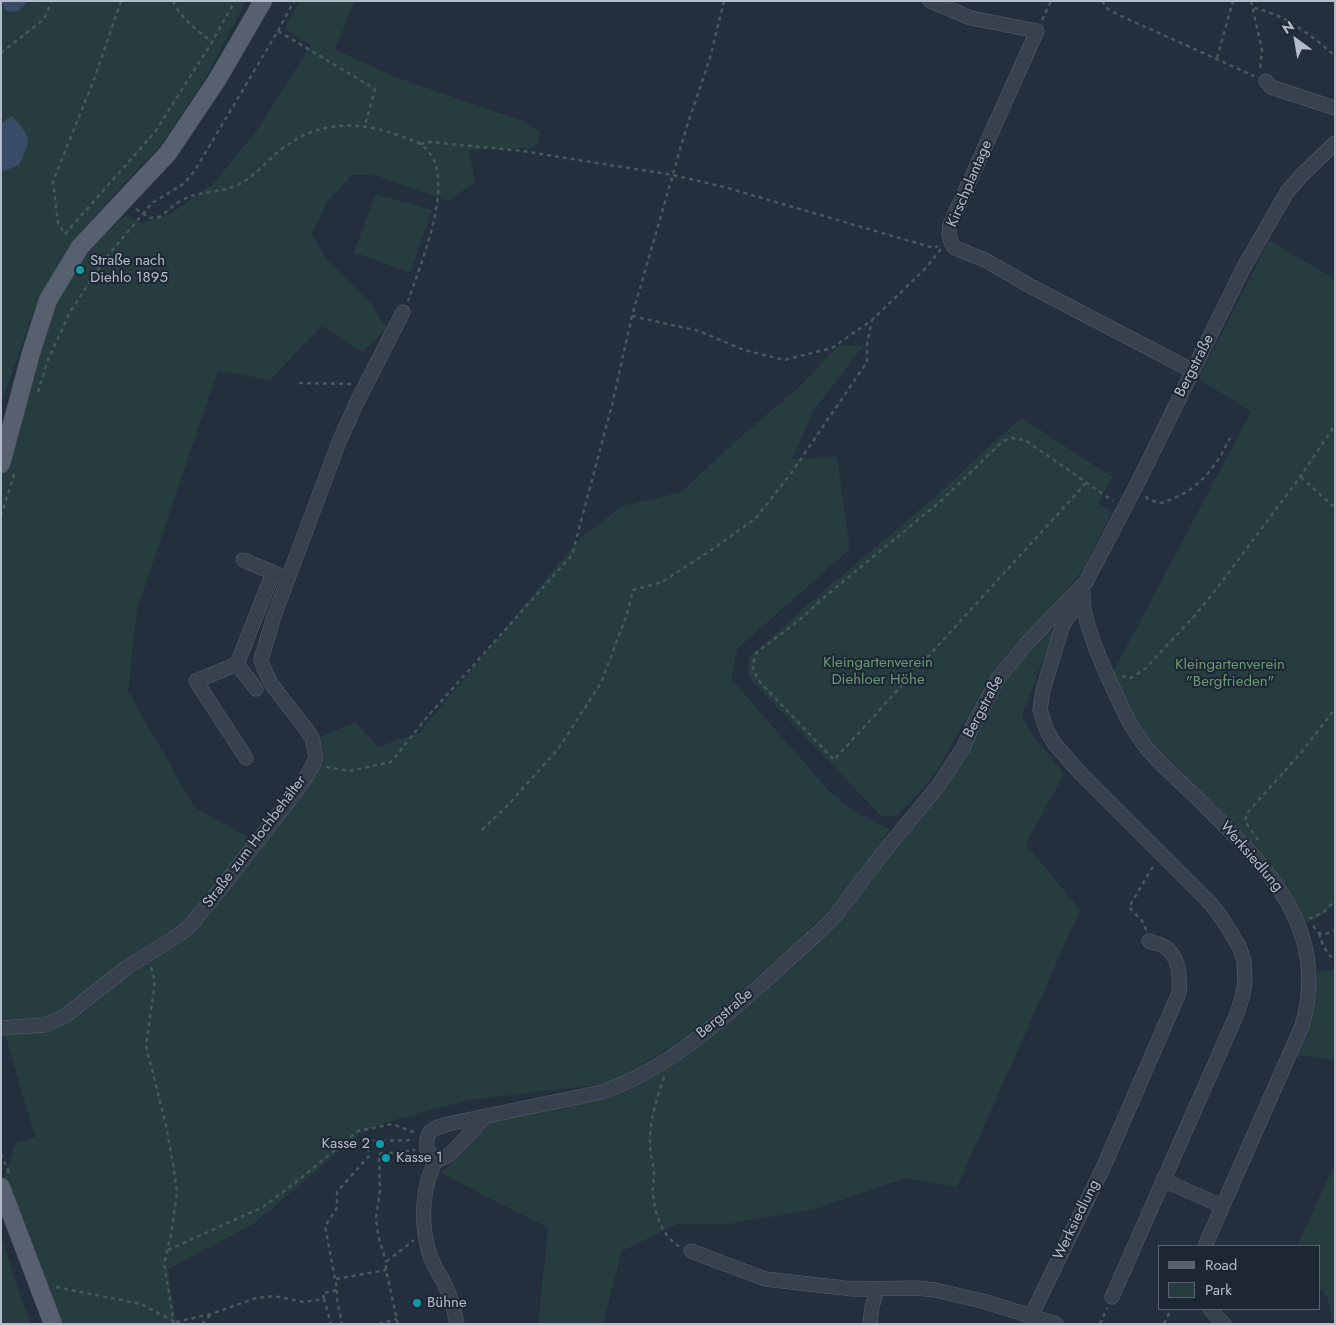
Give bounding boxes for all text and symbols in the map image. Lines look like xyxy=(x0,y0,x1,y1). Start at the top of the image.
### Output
north arrow xyxy=(1271,15,1321,65)
text: N xyxy=(1278,16,1298,39)
street label: Kirschplantage xyxy=(944,138,996,230)
place label: Straße nach Diehlo 1895 xyxy=(90,252,168,287)
marker: Straße nach Diehlo 1895 xyxy=(74,264,86,276)
street label: Bergstraße xyxy=(1172,332,1218,400)
park label: Kleingartenverein Diehloer Höhe xyxy=(823,654,933,689)
park label: Kleingartenverein "Bergfrieden" xyxy=(1175,656,1285,691)
street label: Bergstraße xyxy=(960,673,1008,741)
street label: Straße zum Hochbehälter xyxy=(199,772,311,912)
street label: Werksiedlung xyxy=(1216,818,1286,896)
street label: Bergstraße xyxy=(693,985,757,1043)
place label: Kasse 2 xyxy=(321,1135,370,1153)
marker: Kasse 2 xyxy=(374,1138,386,1150)
place label: Kasse 1 xyxy=(396,1149,443,1167)
marker: Kasse 1 xyxy=(380,1152,392,1164)
street label: Werksiedlung xyxy=(1050,1177,1104,1263)
legend xyxy=(1158,1245,1321,1310)
text: Road xyxy=(1205,1254,1237,1276)
text: Park xyxy=(1205,1279,1232,1301)
place label: Bühne xyxy=(427,1294,467,1312)
marker: Bühne xyxy=(411,1297,423,1309)

